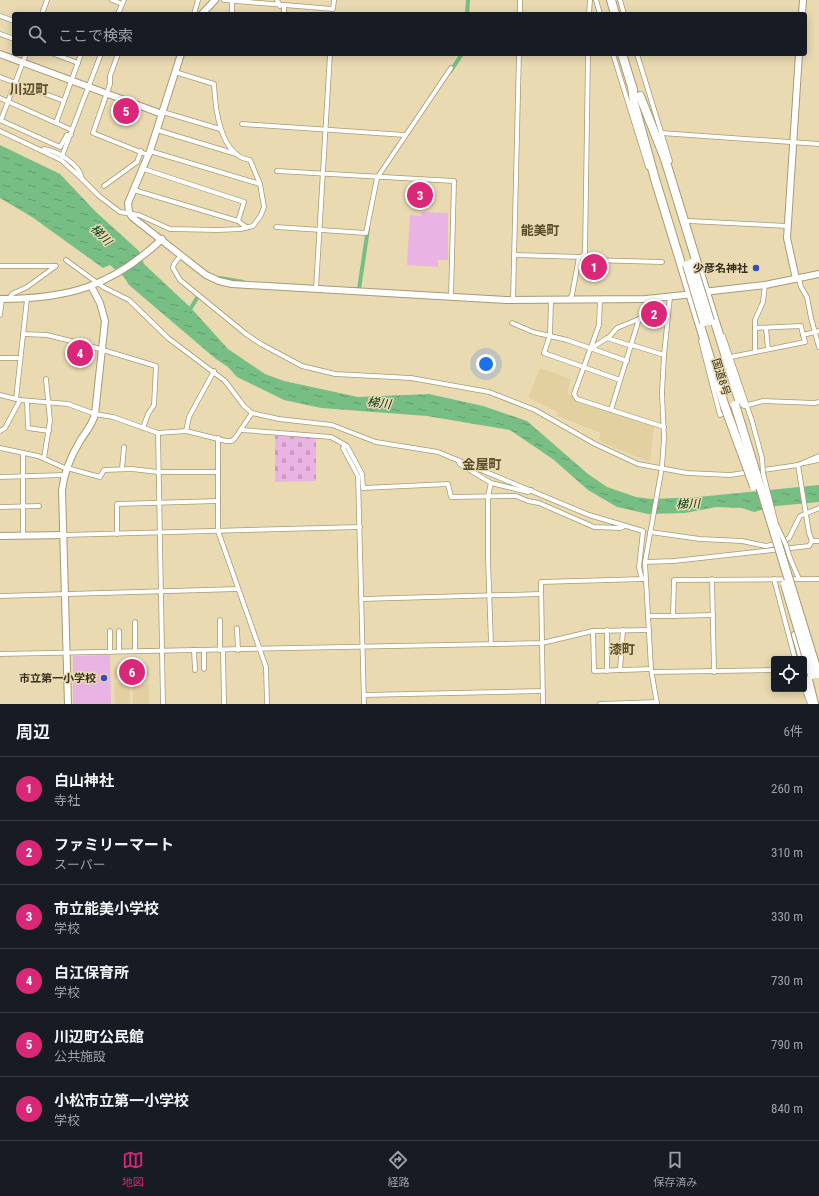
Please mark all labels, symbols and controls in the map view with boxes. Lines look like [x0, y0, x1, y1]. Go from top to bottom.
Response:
search box [12, 12, 807, 56]
icon: search [26, 23, 48, 45]
text: ここで検索 [58, 27, 133, 45]
district label: 川辺町 [9, 82, 49, 97]
pin: 5 [113, 96, 139, 126]
pin: 3 [407, 180, 433, 210]
water label: 梯川 [88, 222, 116, 250]
district label: 能美町 [520, 223, 560, 238]
pin: 1 [581, 252, 607, 282]
place label: 少彦名神社 [693, 262, 748, 275]
marker: 少彦名神社 [751, 263, 761, 273]
pin: 2 [641, 299, 667, 329]
pin: 4 [67, 338, 93, 368]
your location [476, 354, 496, 374]
street label: 国道8号 [709, 357, 733, 397]
water label: 梯川 [366, 395, 394, 412]
district label: 金屋町 [462, 457, 502, 472]
water label: 梯川 [676, 497, 702, 511]
district label: 漆町 [609, 642, 635, 657]
map controls [771, 656, 807, 692]
button: locate [771, 656, 807, 692]
pin: 6 [119, 657, 145, 687]
place label: 市立第一小学校 [19, 672, 96, 685]
marker: 市立第一小学校 [99, 673, 109, 683]
text: 周辺 [16, 722, 50, 742]
text: 6件 [784, 724, 803, 739]
text: 白山神社 [54, 772, 114, 790]
text: 1 [26, 781, 32, 796]
text: 260 m [771, 781, 803, 796]
text: 寺社 [54, 793, 80, 808]
text: ファミリーマート [54, 836, 174, 854]
text: 2 [26, 845, 32, 860]
text: 310 m [771, 845, 803, 860]
text: スーパー [54, 857, 106, 872]
text: 市立能美小学校 [54, 900, 159, 918]
text: 3 [26, 909, 32, 924]
text: 330 m [771, 909, 803, 924]
text: 学校 [54, 921, 80, 936]
text: 白江保育所 [54, 964, 129, 982]
text: 4 [26, 973, 32, 988]
text: 730 m [771, 973, 803, 988]
text: 学校 [54, 985, 80, 1000]
text: 川辺町公民館 [54, 1028, 144, 1046]
text: 5 [26, 1037, 32, 1052]
text: 790 m [771, 1037, 803, 1052]
text: 公共施設 [54, 1049, 106, 1064]
text: 小松市立第一小学校 [54, 1092, 189, 1110]
text: 6 [26, 1101, 32, 1116]
text: 840 m [771, 1101, 803, 1116]
text: 学校 [54, 1113, 80, 1128]
tab: 地図 [122, 1149, 144, 1189]
tab: 経路 [387, 1149, 409, 1189]
tab: 保存済み [653, 1149, 697, 1189]

